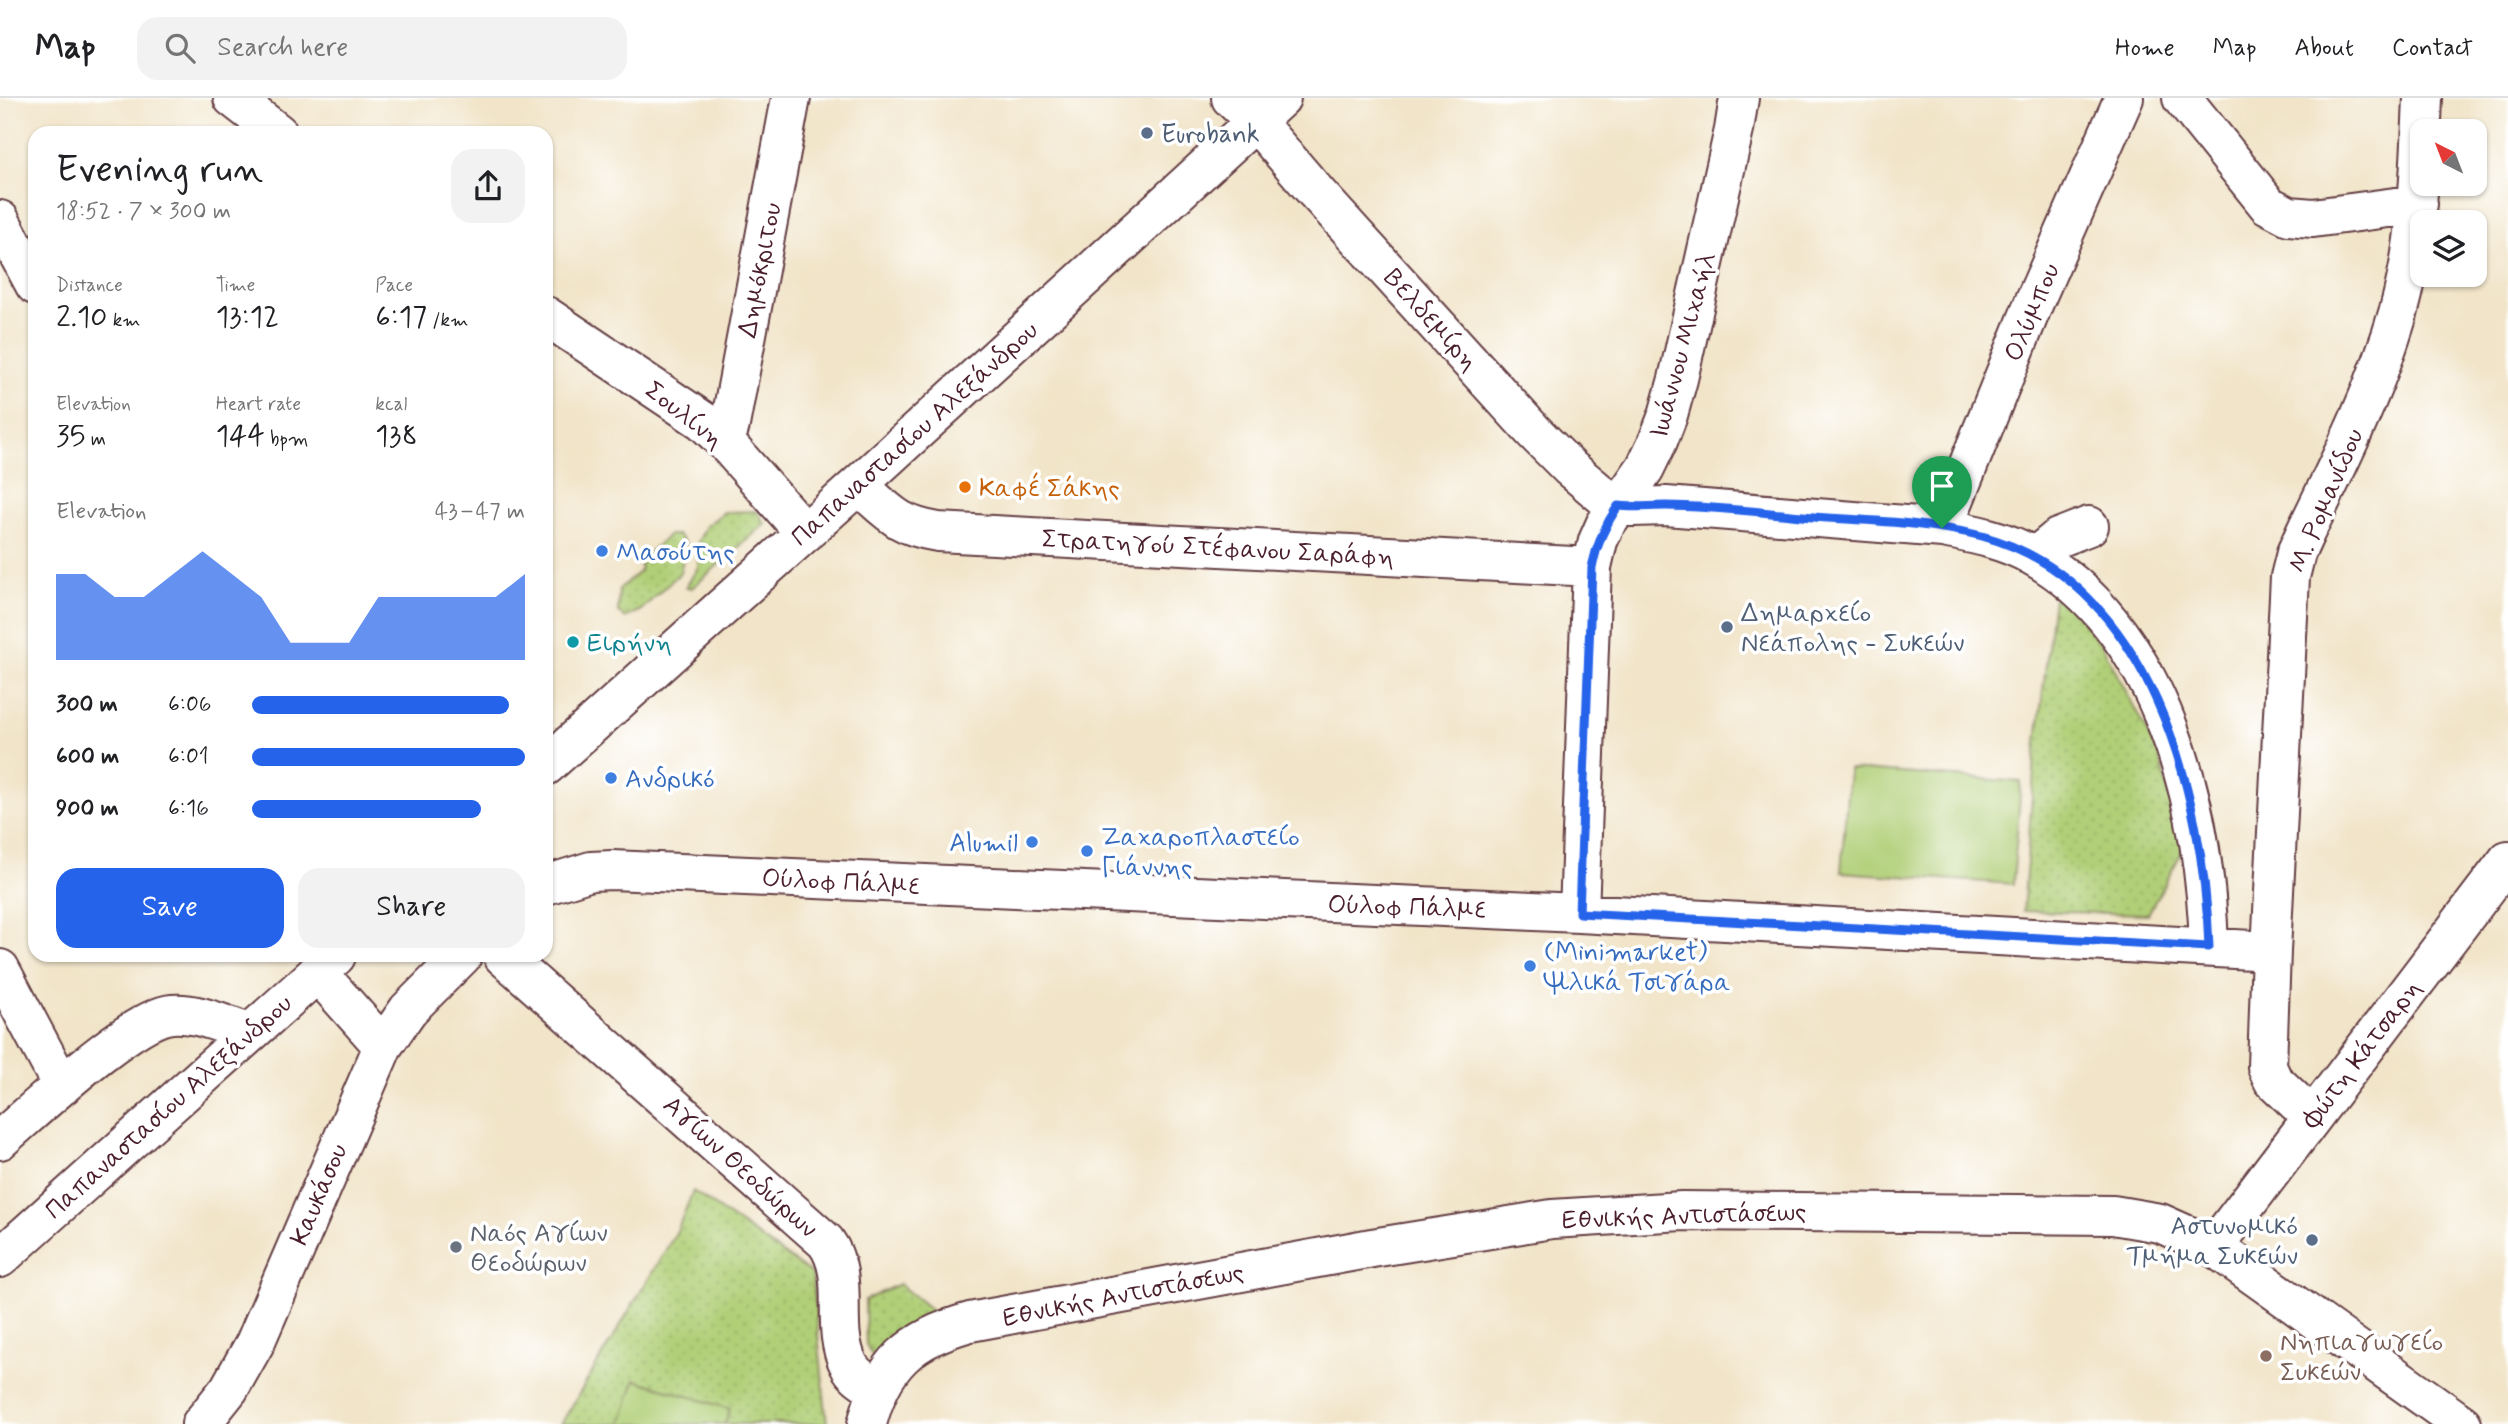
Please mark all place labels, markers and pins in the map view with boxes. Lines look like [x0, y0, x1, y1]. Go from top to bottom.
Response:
place label: Eurobank [1161, 118, 1260, 152]
marker: Eurobank [1139, 125, 1155, 141]
pin [1912, 456, 1972, 528]
place label: Καφέ Σάκης [979, 472, 1120, 506]
marker: Καφέ Σάκης [957, 479, 973, 495]
place label: Μασούτης [616, 536, 735, 570]
marker: Μασούτης [594, 543, 610, 559]
place label: Δημαρχείο Νεάπολης - Συκεών [1741, 597, 1964, 661]
marker: Δημαρχείο Νεάπολης - Συκεών [1719, 619, 1735, 635]
place label: Ειρήνη [587, 627, 672, 661]
marker: Ειρήνη [565, 634, 581, 650]
place label: Ανδρικό [625, 763, 715, 797]
marker: Ανδρικό [603, 770, 619, 786]
place label: Ζαχαροπλαστείο Γιάννης [1101, 821, 1300, 885]
place label: Alumil [949, 827, 1018, 861]
marker: Alumil [1024, 834, 1040, 850]
marker: Ζαχαροπλαστείο Γιάννης [1079, 843, 1095, 859]
place label: (Minimarket) Ψιλικά Τσιγάρα [1543, 936, 1731, 1000]
marker: (Minimarket) Ψιλικά Τσιγάρα [1522, 958, 1538, 974]
place label: Αστυνομικό Τμήμα Συκεών [2127, 1210, 2298, 1274]
place label: Ναός Αγίων Θεοδώρων [470, 1217, 608, 1281]
marker: Αστυνομικό Τμήμα Συκεών [2304, 1232, 2320, 1248]
marker: Ναός Αγίων Θεοδώρων [448, 1239, 464, 1255]
place label: Νηπιαγωγείο Συκεών [2280, 1326, 2443, 1390]
marker: Νηπιαγωγείο Συκεών [2258, 1348, 2274, 1364]

